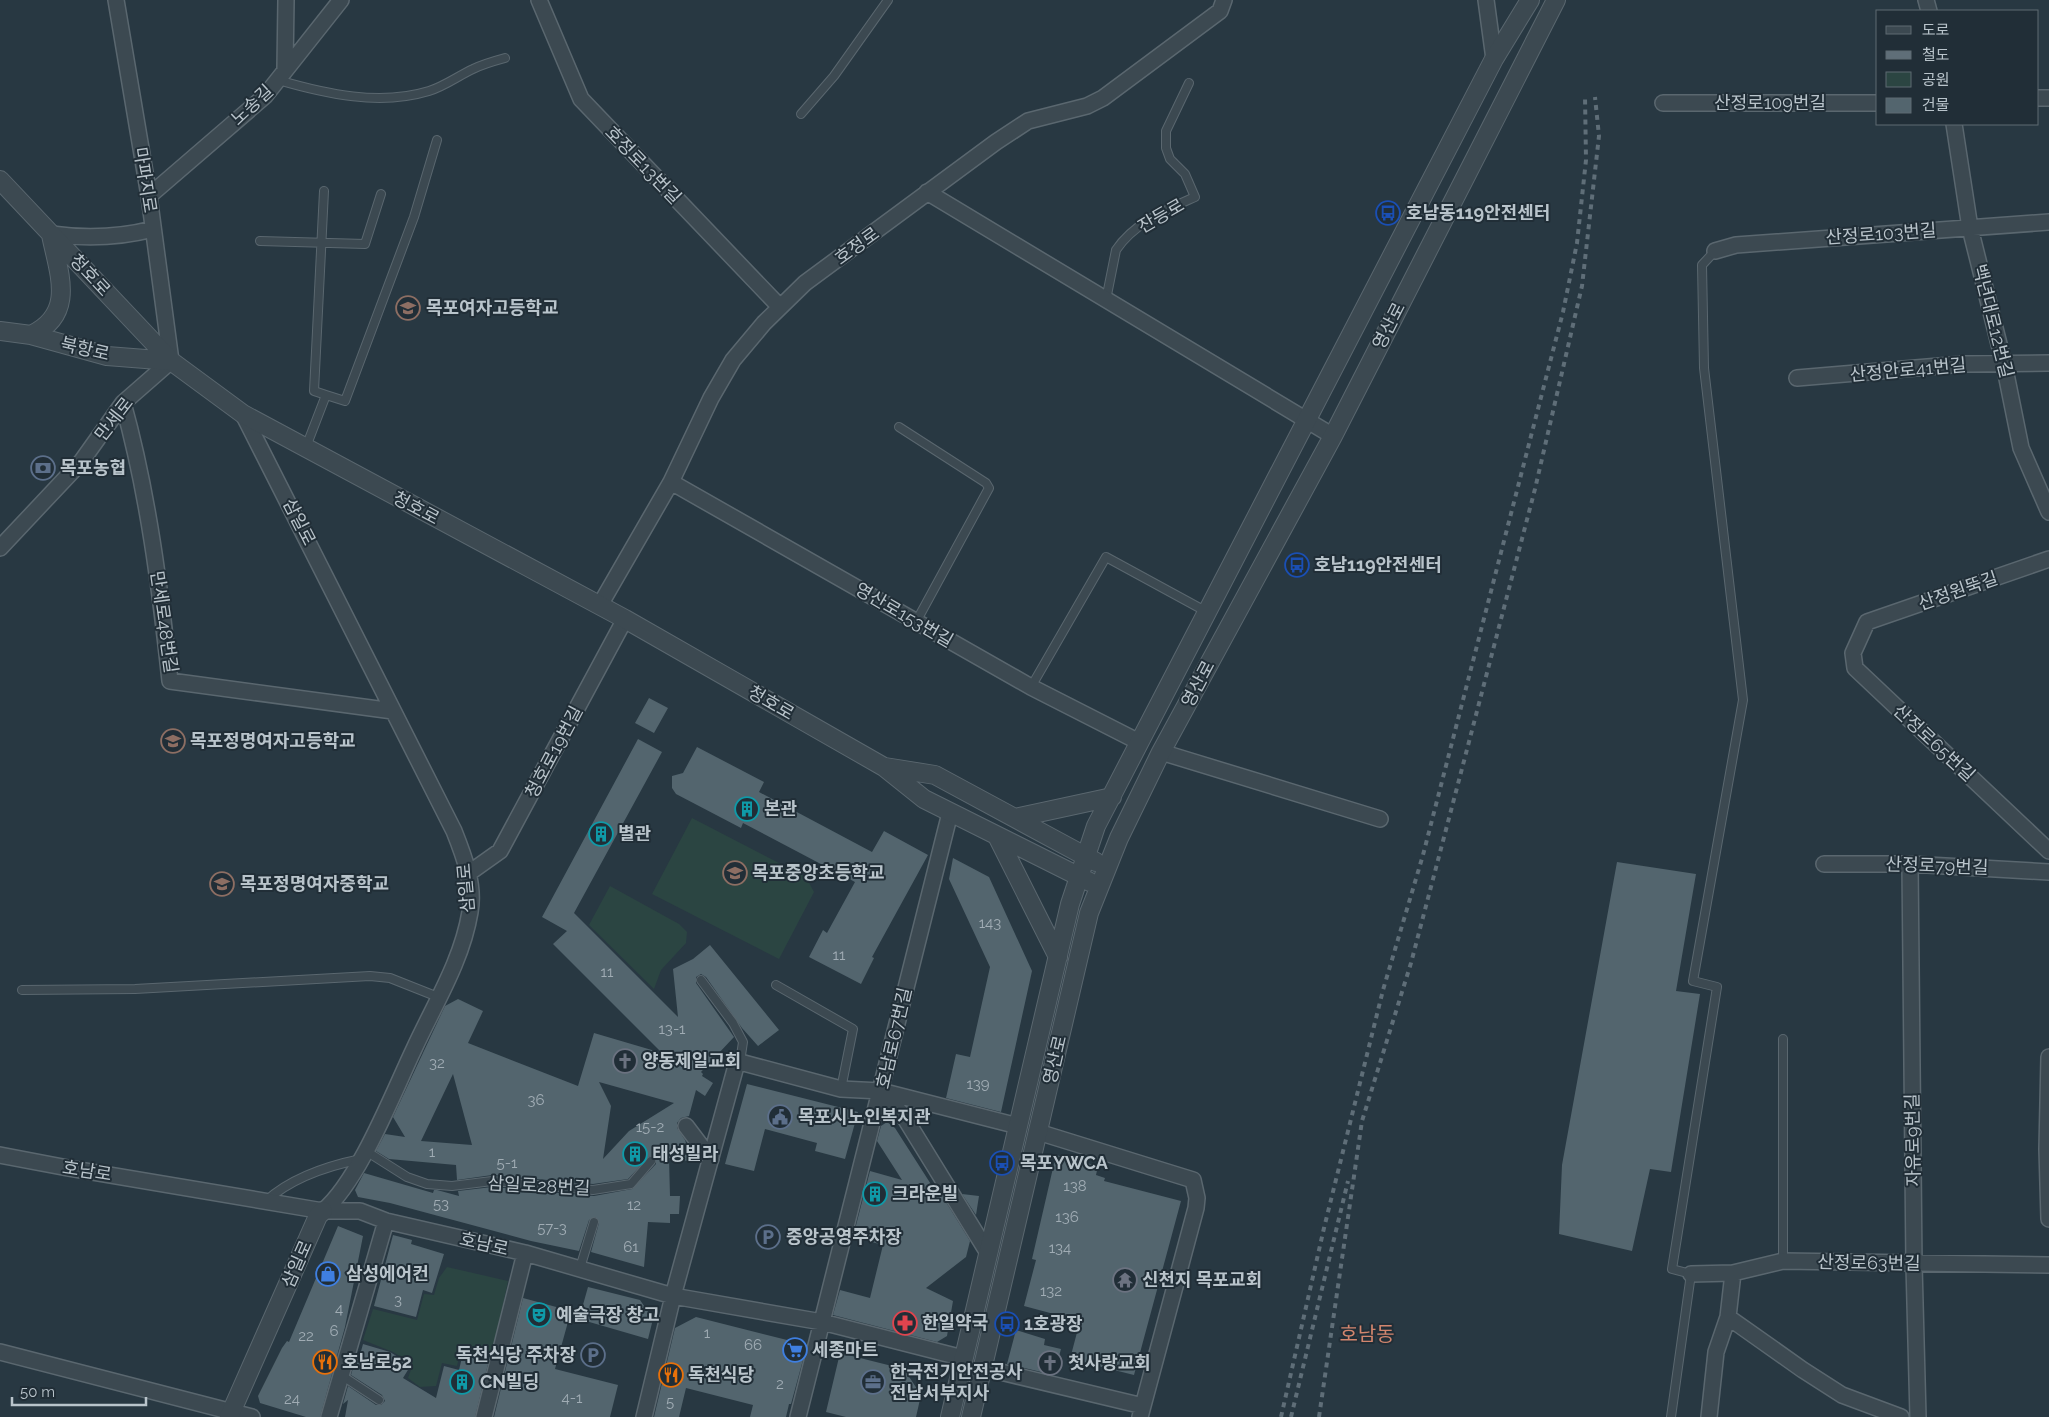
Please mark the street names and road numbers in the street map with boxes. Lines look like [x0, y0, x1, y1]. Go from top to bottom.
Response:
street label: 노송길 [226, 80, 277, 129]
street label: 산정로109번길 [1714, 92, 1826, 113]
street label: 호정로13번길 [601, 121, 686, 208]
street label: 마파지로 [130, 146, 161, 214]
street label: 잔등로 [1134, 194, 1188, 237]
street label: 산정로103번길 [1825, 219, 1937, 248]
street label: 호정로 [830, 222, 883, 269]
street label: 청호로 [66, 249, 115, 300]
street label: 백년대로12번길 [1969, 262, 2018, 380]
street label: 영산로 [1368, 299, 1409, 353]
street label: 북항로 [59, 333, 112, 364]
street label: 산정안로41번길 [1849, 354, 1967, 385]
street label: 만세로 [90, 393, 137, 445]
street label: 청호로 [389, 487, 443, 528]
street label: 삼일로 [279, 495, 320, 549]
street label: 산정원뚝길 [1915, 567, 2000, 614]
street label: 만세로48번길 [147, 569, 182, 675]
street label: 영산로153번길 [851, 578, 957, 651]
street label: 영산로 [1177, 657, 1218, 711]
street label: 청호로 [744, 681, 798, 724]
street label: 산정로65번길 [1889, 700, 1979, 786]
street label: 청호로19번길 [521, 702, 587, 801]
street label: 산정로79번길 [1885, 853, 1989, 878]
street label: 삼일로 [453, 862, 478, 914]
street label: 호남로67번길 [872, 985, 915, 1091]
street label: 영산로 [1039, 1033, 1070, 1086]
street label: 자유로9번길 [1901, 1093, 1924, 1187]
street label: 호남로 [61, 1156, 113, 1185]
street label: 삼일로28번길 [487, 1172, 591, 1199]
street label: 호남로 [458, 1228, 511, 1259]
street label: 삼일로 [277, 1237, 316, 1291]
street label: 산정로63번길 [1817, 1251, 1921, 1274]

